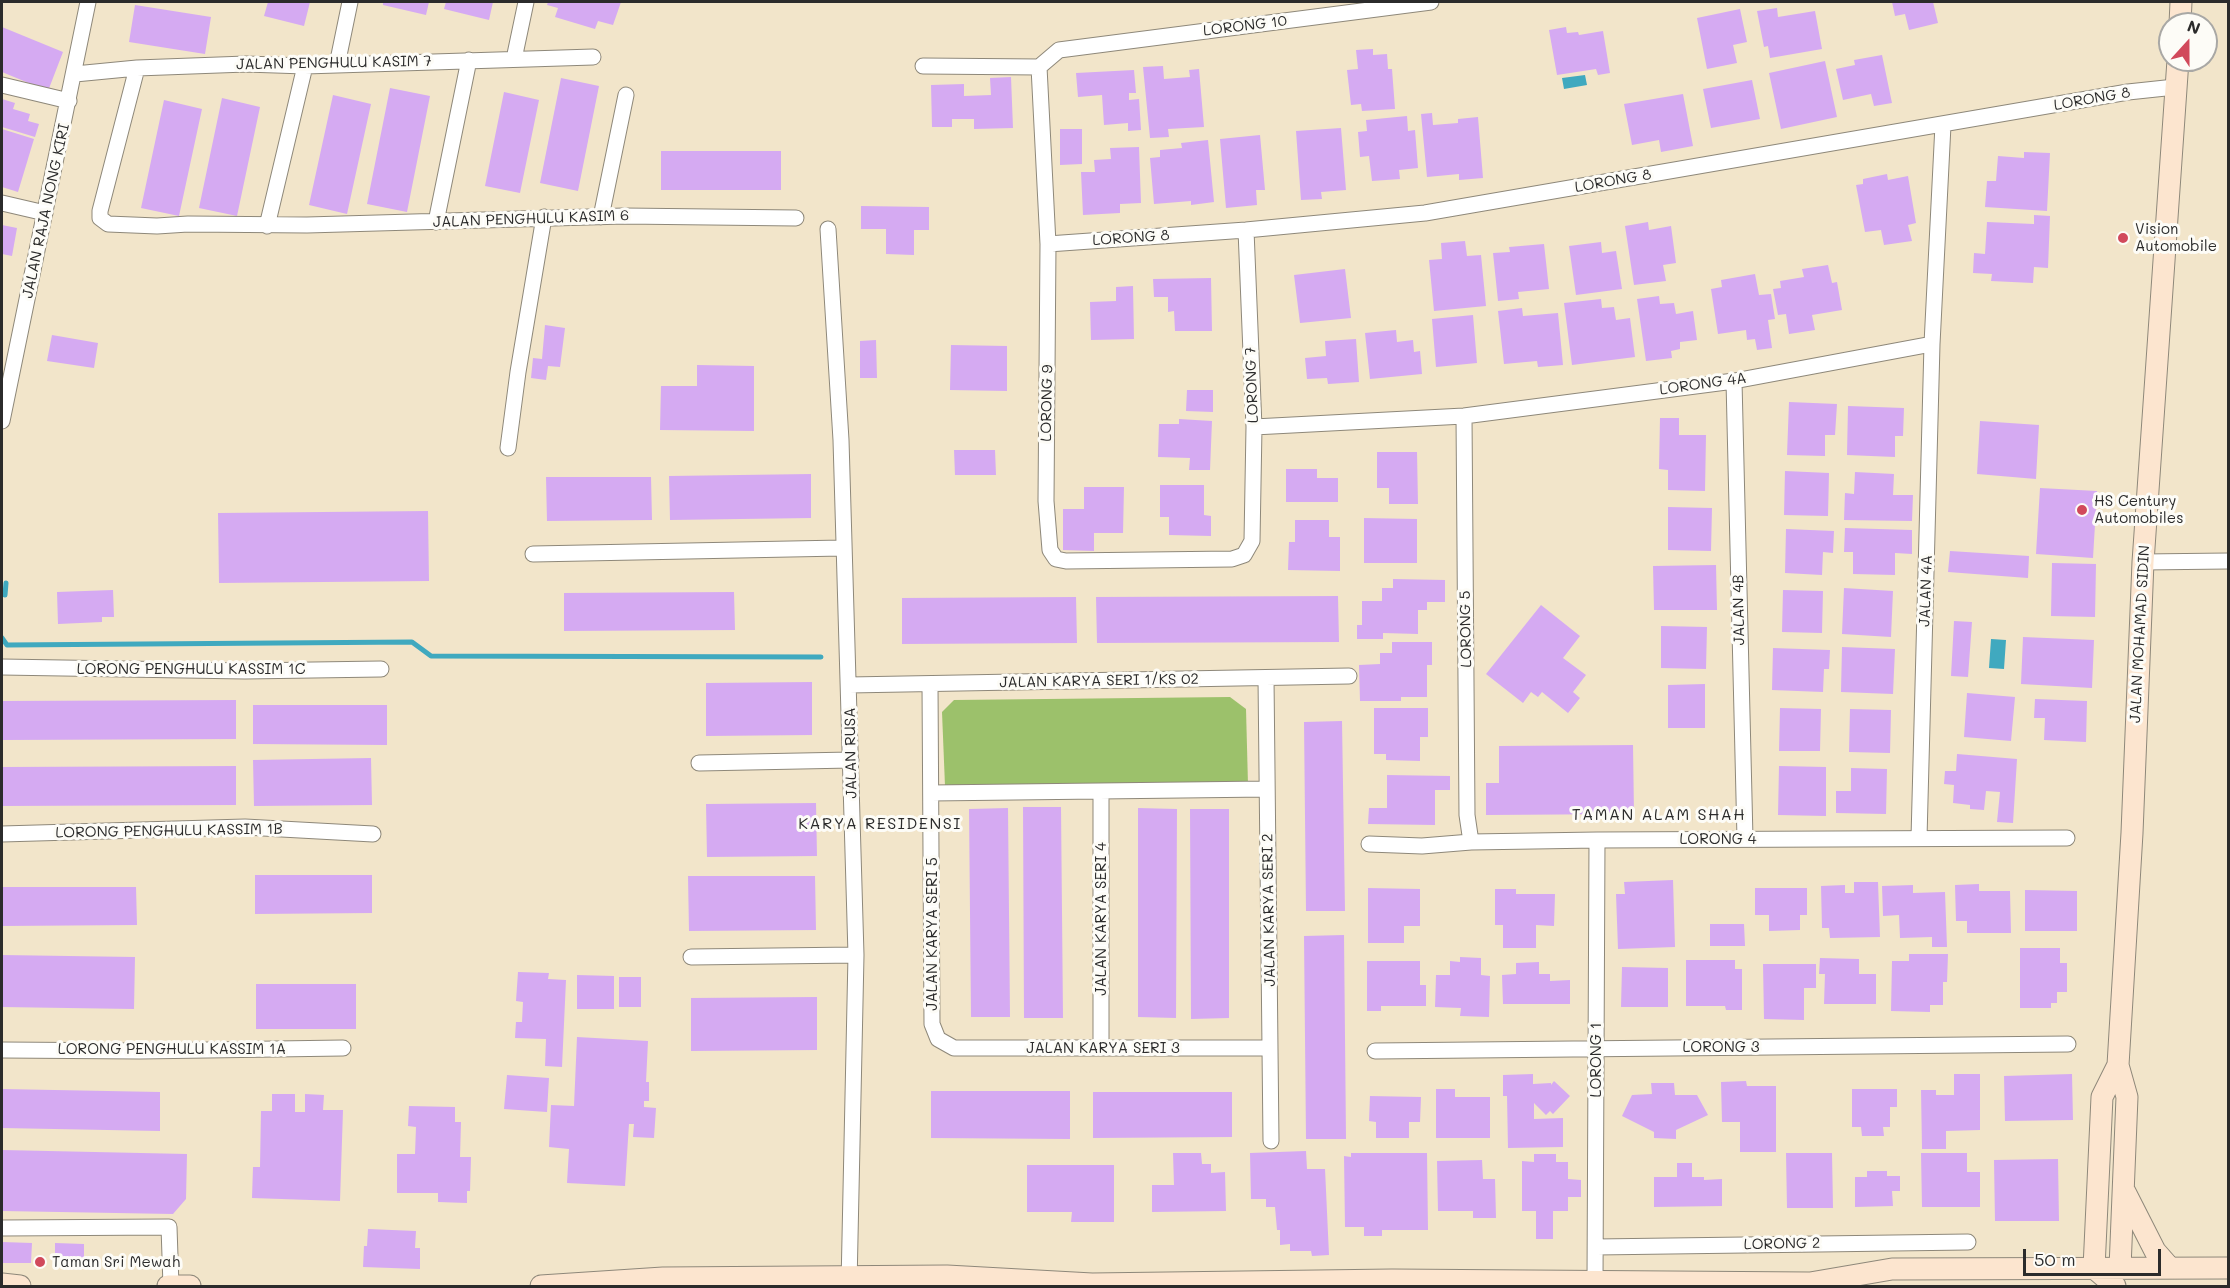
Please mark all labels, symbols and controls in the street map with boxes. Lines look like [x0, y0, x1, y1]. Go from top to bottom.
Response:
street label: LORONG 10 [1202, 12, 1288, 40]
north arrow [2158, 12, 2218, 72]
text: N [2184, 15, 2203, 39]
street label: JALAN PENGHULU KASIM 7 [236, 52, 432, 74]
street label: LORONG 8 [2052, 83, 2132, 115]
street label: JALAN RAJA NONG KIRI [19, 122, 73, 300]
street label: LORONG 8 [1573, 165, 1653, 197]
street label: JALAN PENGHULU KASIM 6 [433, 207, 629, 231]
place label: Vision Automobile [2135, 220, 2217, 255]
street label: LORONG 8 [1092, 226, 1170, 250]
marker: Vision Automobile [2116, 231, 2130, 245]
street label: LORONG 7 [1242, 346, 1262, 424]
street label: LORONG 9 [1037, 364, 1057, 442]
street label: LORONG 4A [1658, 369, 1748, 399]
place label: HS Century Automobiles [2094, 492, 2183, 527]
marker: HS Century Automobiles [2075, 503, 2089, 517]
street label: JALAN MOHAMAD SIDIN [2126, 545, 2154, 723]
street label: JALAN 4A [1916, 555, 1936, 627]
street label: JALAN 4B [1729, 574, 1749, 646]
street label: LORONG 5 [1456, 590, 1476, 668]
street label: LORONG PENGHULU KASSIM 1C [77, 660, 305, 678]
street label: JALAN KARYA SERI 1/KS 02 [999, 670, 1199, 692]
street label: JALAN RUSA [841, 707, 861, 799]
district label: TAMAN ALAM SHAH [1572, 805, 1746, 825]
district label: KARYA RESIDENSI [798, 814, 962, 834]
street label: LORONG PENGHULU KASSIM 1B [55, 820, 283, 842]
street label: LORONG 4 [1679, 830, 1757, 848]
street label: JALAN KARYA SERI 2 [1259, 833, 1279, 987]
street label: JALAN KARYA SERI 4 [1092, 842, 1110, 996]
street label: JALAN KARYA SERI 5 [923, 857, 941, 1011]
street label: LORONG 1 [1587, 1023, 1605, 1097]
street label: LORONG 3 [1682, 1038, 1760, 1056]
street label: JALAN KARYA SERI 3 [1026, 1039, 1180, 1057]
street label: LORONG PENGHULU KASSIM 1A [58, 1040, 286, 1058]
street label: LORONG 2 [1744, 1234, 1820, 1254]
scale bar [2026, 1237, 2164, 1275]
text: 50 m [2034, 1247, 2076, 1271]
place label: Taman Sri Mewah [52, 1253, 180, 1271]
marker: Taman Sri Mewah [33, 1255, 47, 1269]

